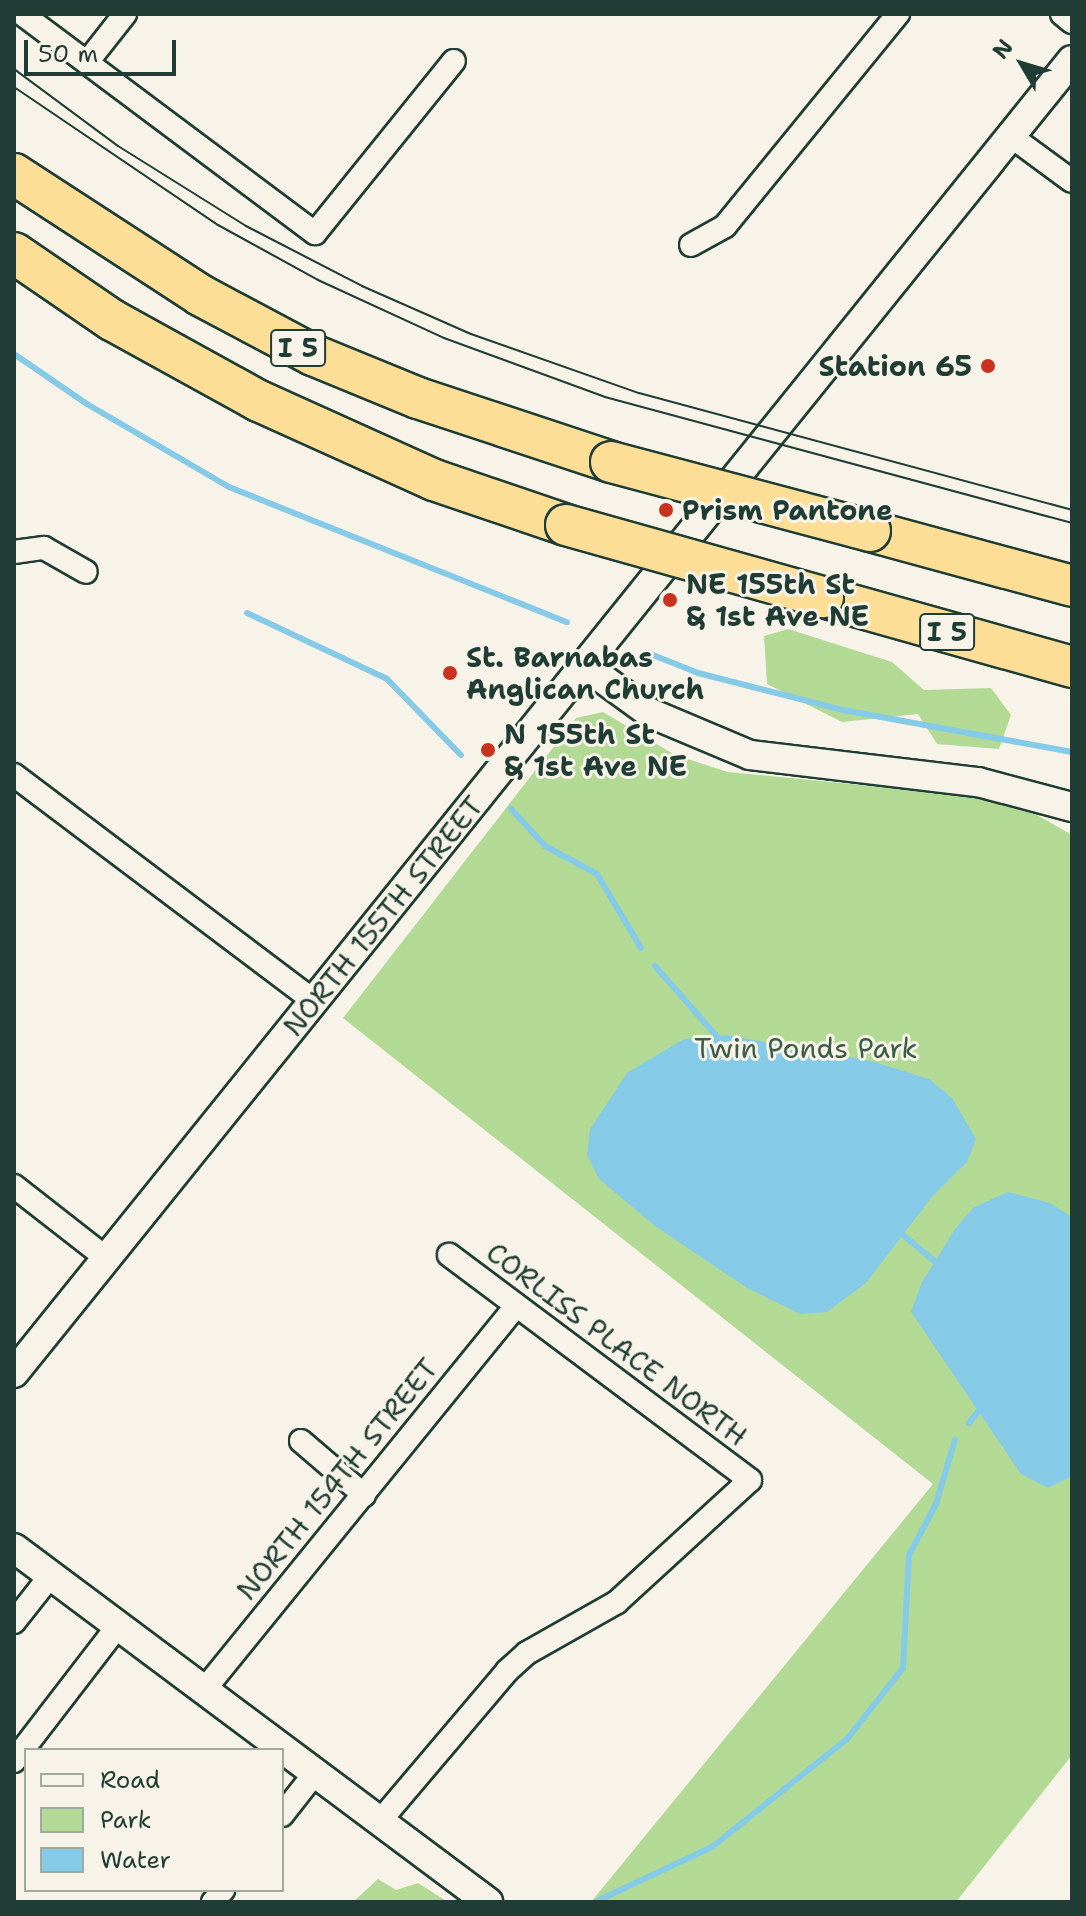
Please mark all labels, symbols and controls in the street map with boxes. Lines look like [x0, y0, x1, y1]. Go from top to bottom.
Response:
scale bar [28, 24, 180, 74]
north arrow [982, 24, 1062, 104]
text: N [986, 33, 1019, 65]
text: 50 m [38, 38, 98, 70]
road number: I 5 [270, 326, 326, 370]
place label: Station 65 [818, 349, 972, 383]
marker: Station 65 [979, 357, 997, 375]
place label: Prism Pantone [682, 493, 893, 527]
marker: Prism Pantone [657, 501, 675, 519]
place label: NE 155th St & 1st Ave NE [686, 567, 869, 633]
marker: NE 155th St & 1st Ave NE [661, 591, 679, 609]
road number: I 5 [919, 610, 975, 654]
place label: St. Barnabas Anglican Church [466, 640, 704, 706]
marker: St. Barnabas Anglican Church [441, 664, 459, 682]
place label: N 155th St & 1st Ave NE [504, 717, 687, 783]
marker: N 155th St & 1st Ave NE [479, 741, 497, 759]
street label: NORTH 155TH STREET [276, 789, 490, 1043]
park label: Twin Ponds Park [694, 1031, 918, 1065]
street label: CORLISS PLACE NORTH [480, 1235, 754, 1453]
street label: NORTH 154TH STREET [229, 1351, 445, 1607]
legend [24, 1748, 284, 1892]
text: Road [100, 1764, 160, 1796]
text: Park [100, 1804, 152, 1836]
text: Water [100, 1844, 171, 1876]

